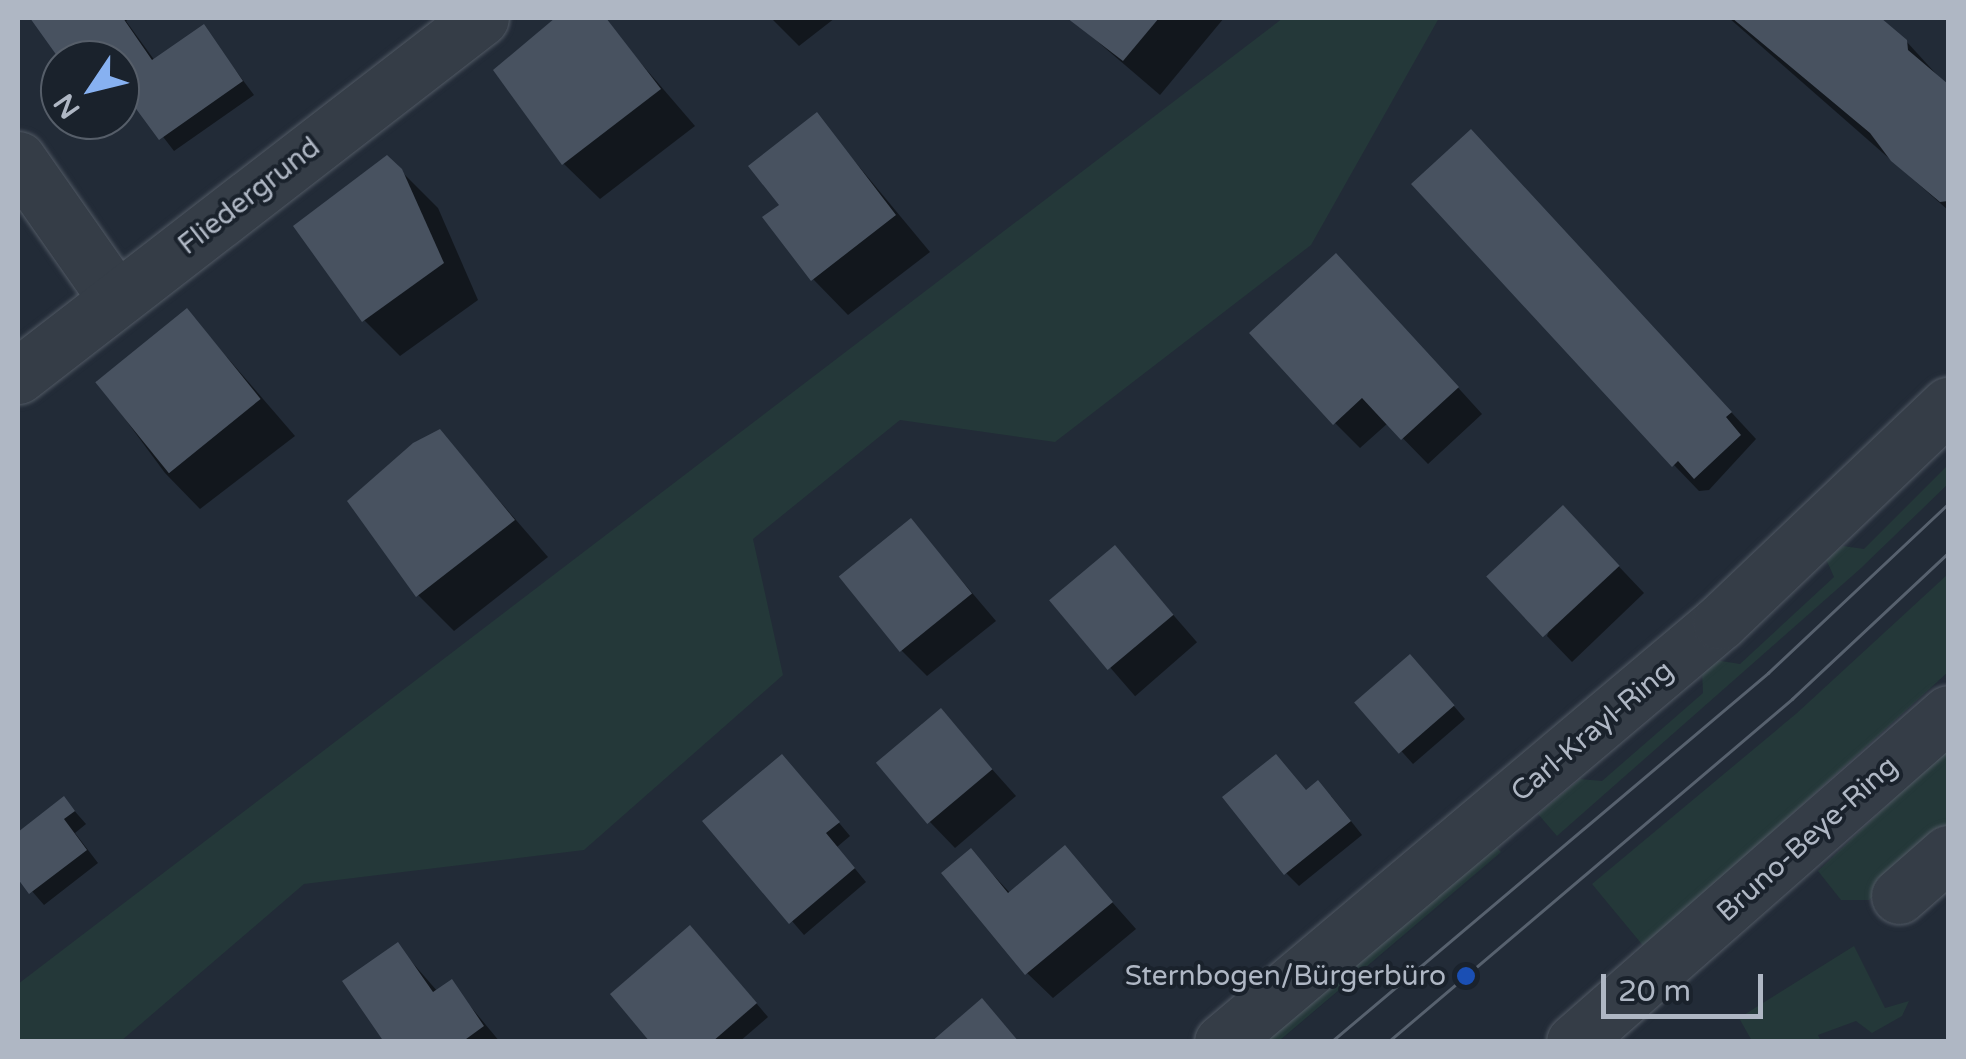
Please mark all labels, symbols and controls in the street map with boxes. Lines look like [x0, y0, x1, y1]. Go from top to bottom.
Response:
north arrow [40, 40, 140, 140]
text: N [47, 87, 87, 125]
street label: Fliedergrund [171, 130, 327, 262]
street label: Carl-Krayl-Ring [1504, 654, 1680, 808]
street label: Bruno-Beye-Ring [1710, 749, 1904, 929]
scale bar [1606, 954, 1768, 1016]
place label: Sternbogen/Bürgerbüro [1125, 959, 1446, 993]
marker: Sternbogen/Bürgerbüro [1455, 965, 1477, 987]
text: 20 m [1618, 973, 1691, 1010]

